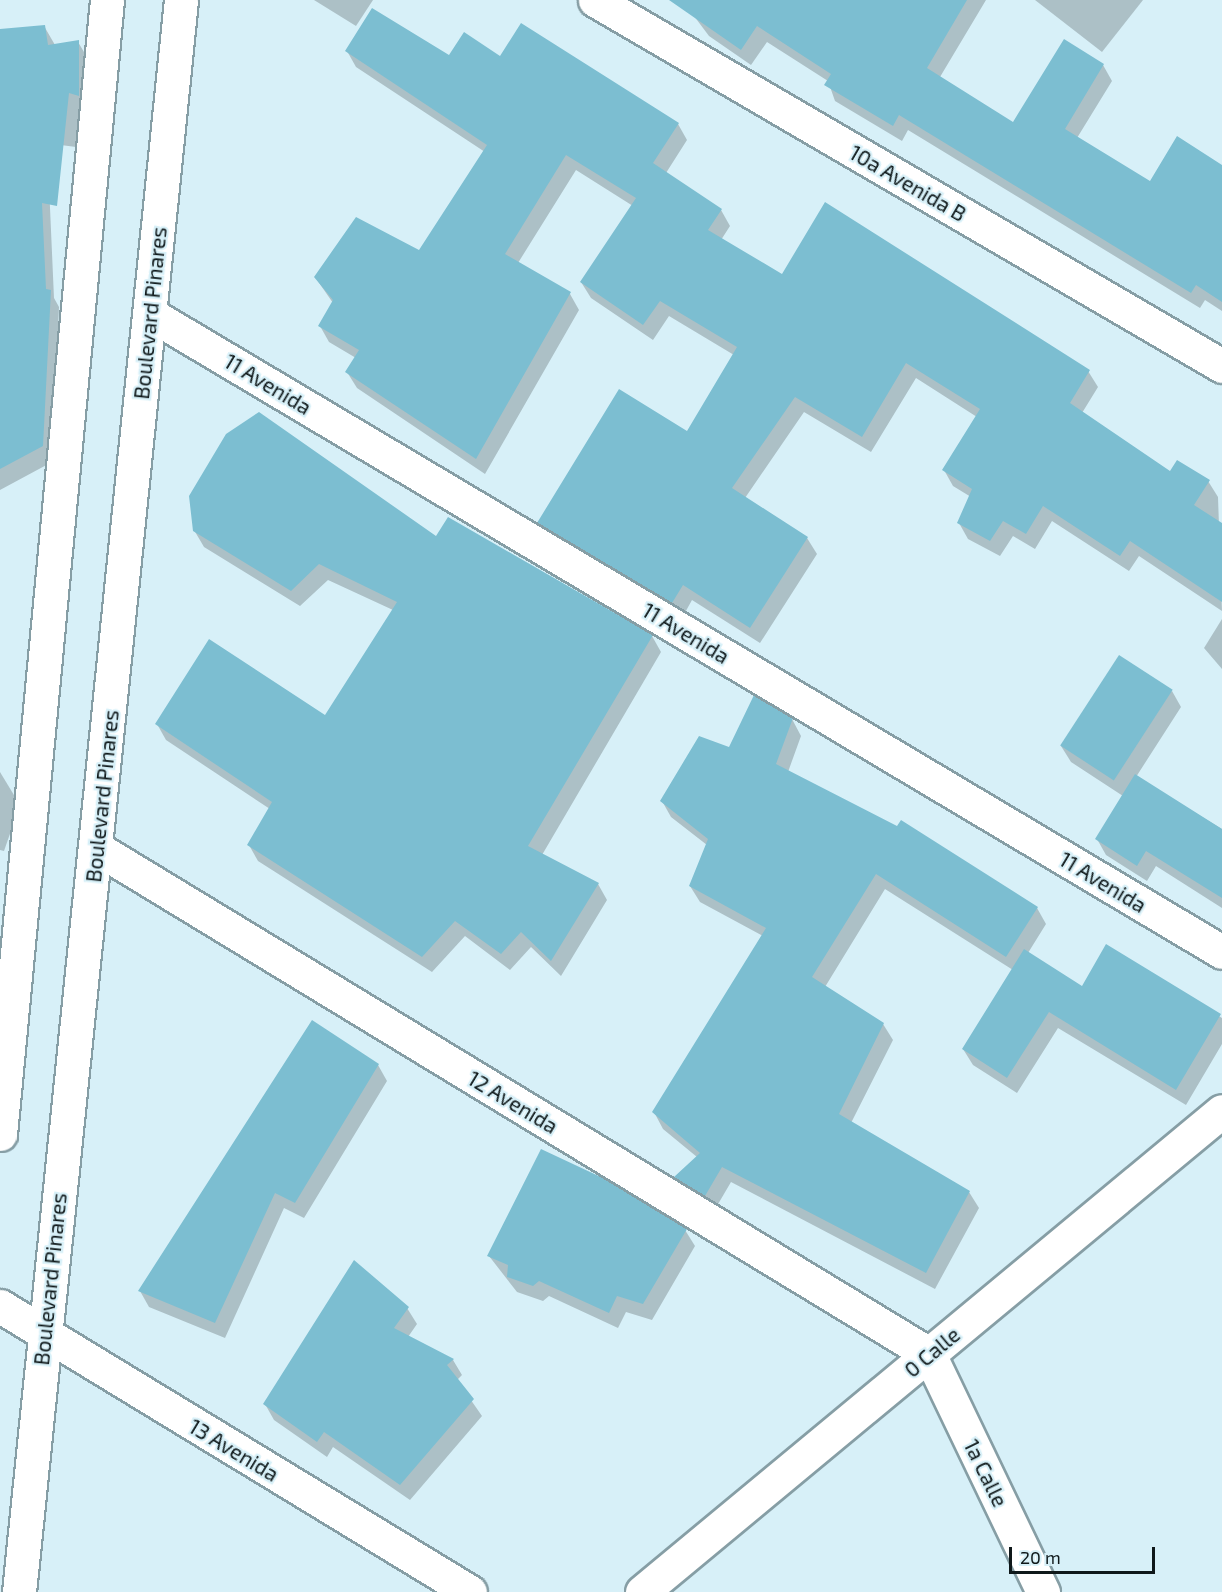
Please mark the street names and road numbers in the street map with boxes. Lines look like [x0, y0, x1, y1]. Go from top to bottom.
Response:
street label: 10a Avenida B [845, 139, 971, 227]
street label: Boulevard Pinares [128, 226, 172, 400]
street label: 11 Avenida [220, 348, 316, 420]
street label: 11 Avenida [638, 597, 734, 669]
street label: Boulevard Pinares [80, 709, 124, 883]
street label: 11 Avenida [1055, 846, 1151, 918]
street label: 12 Avenida [463, 1065, 563, 1139]
street label: Boulevard Pinares [28, 1192, 72, 1366]
street label: 0 Calle [899, 1322, 965, 1382]
street label: 13 Avenida [184, 1413, 284, 1487]
street label: 1a Calle [959, 1435, 1013, 1511]

